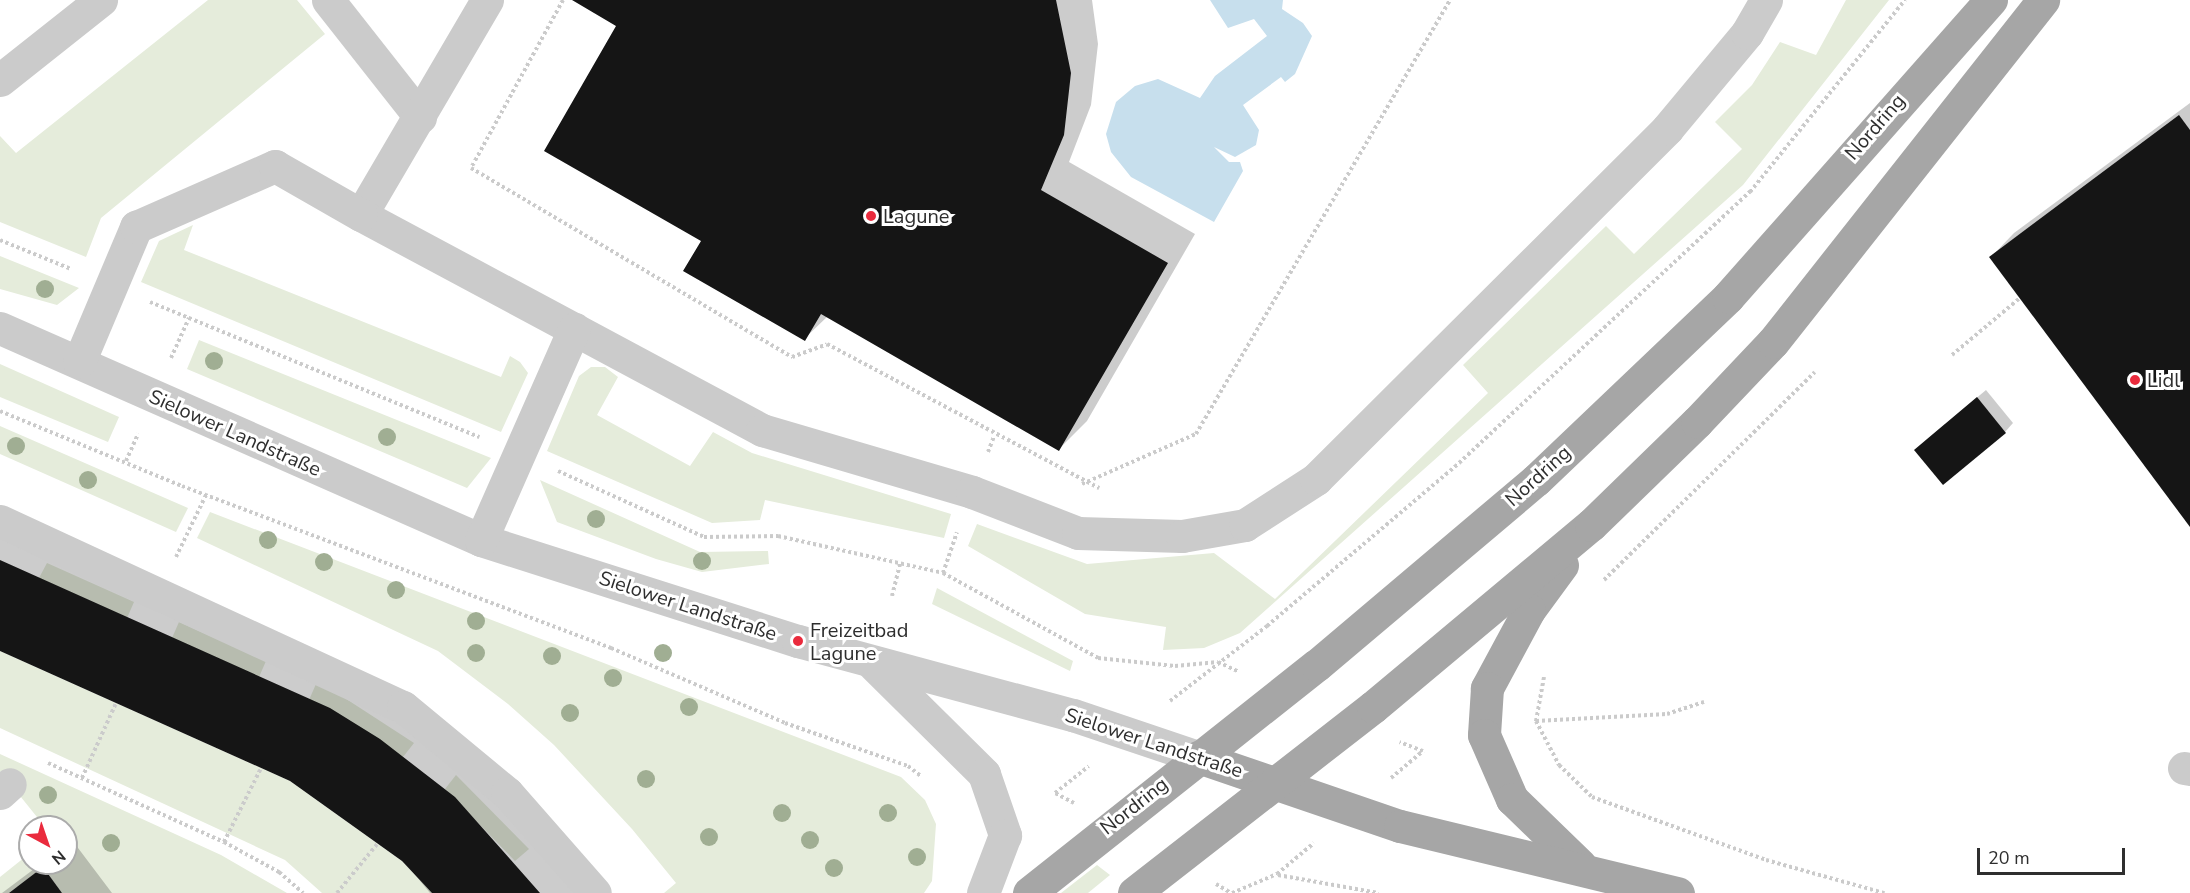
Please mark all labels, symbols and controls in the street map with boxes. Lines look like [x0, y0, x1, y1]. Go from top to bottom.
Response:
street label: Nordring [1840, 89, 1910, 165]
place label: Lagune [883, 204, 949, 228]
marker: Lagune [864, 209, 878, 223]
place label: Lidl [2147, 368, 2180, 392]
marker: Lidl [2128, 373, 2142, 387]
street label: Sielower Landstraße [145, 384, 325, 482]
street label: Nordring [1500, 440, 1576, 512]
street label: Sielower Landstraße [596, 566, 780, 646]
place label: Freizeitbad Lagune [810, 618, 908, 665]
marker: Freizeitbad Lagune [791, 634, 805, 648]
street label: Sielower Landstraße [1062, 703, 1246, 783]
street label: Nordring [1095, 772, 1173, 840]
north arrow [18, 815, 78, 875]
scale bar [1980, 836, 2128, 874]
text: N [47, 845, 70, 870]
text: 20 m [1988, 846, 2030, 870]

